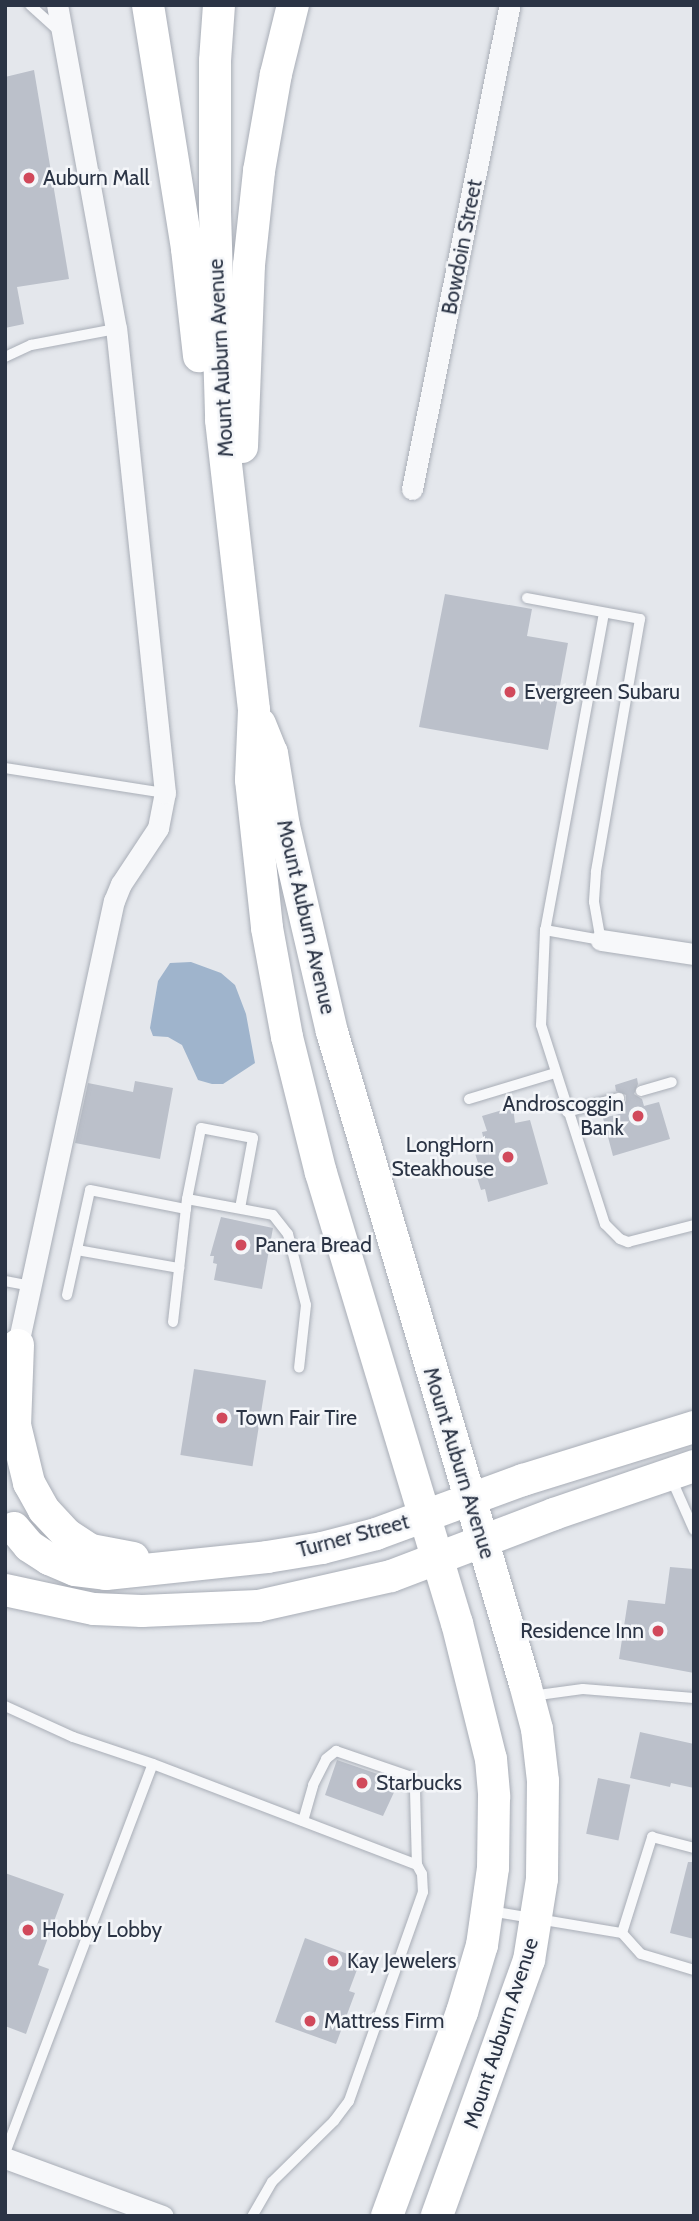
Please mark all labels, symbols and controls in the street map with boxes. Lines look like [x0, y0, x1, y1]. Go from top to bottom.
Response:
place label: Auburn Mall [43, 165, 149, 191]
marker: Auburn Mall [21, 170, 37, 186]
street label: Bowdoin Street [437, 177, 487, 317]
street label: Mount Auburn Avenue [203, 258, 239, 458]
place label: Evergreen Subaru [524, 679, 680, 705]
marker: Evergreen Subaru [502, 684, 518, 700]
street label: Mount Auburn Avenue [271, 817, 341, 1017]
place label: Androscoggin Bank [503, 1091, 624, 1141]
marker: Androscoggin Bank [630, 1108, 646, 1124]
place label: LongHorn Steakhouse [391, 1132, 494, 1182]
marker: LongHorn Steakhouse [500, 1149, 516, 1165]
place label: Panera Bread [255, 1232, 372, 1258]
marker: Panera Bread [233, 1237, 249, 1253]
street label: Mount Auburn Avenue [418, 1364, 500, 1562]
place label: Town Fair Tire [236, 1405, 357, 1431]
marker: Town Fair Tire [214, 1410, 230, 1426]
street label: Turner Street [294, 1509, 412, 1563]
place label: Residence Inn [520, 1618, 644, 1644]
marker: Residence Inn [650, 1623, 666, 1639]
place label: Starbucks [376, 1770, 462, 1796]
marker: Starbucks [354, 1775, 370, 1791]
place label: Hobby Lobby [42, 1917, 162, 1943]
marker: Hobby Lobby [20, 1922, 36, 1938]
street label: Mount Auburn Avenue [458, 1935, 544, 2131]
place label: Kay Jewelers [347, 1948, 456, 1974]
marker: Kay Jewelers [325, 1953, 341, 1969]
place label: Mattress Firm [324, 2008, 445, 2034]
marker: Mattress Firm [302, 2013, 318, 2029]

